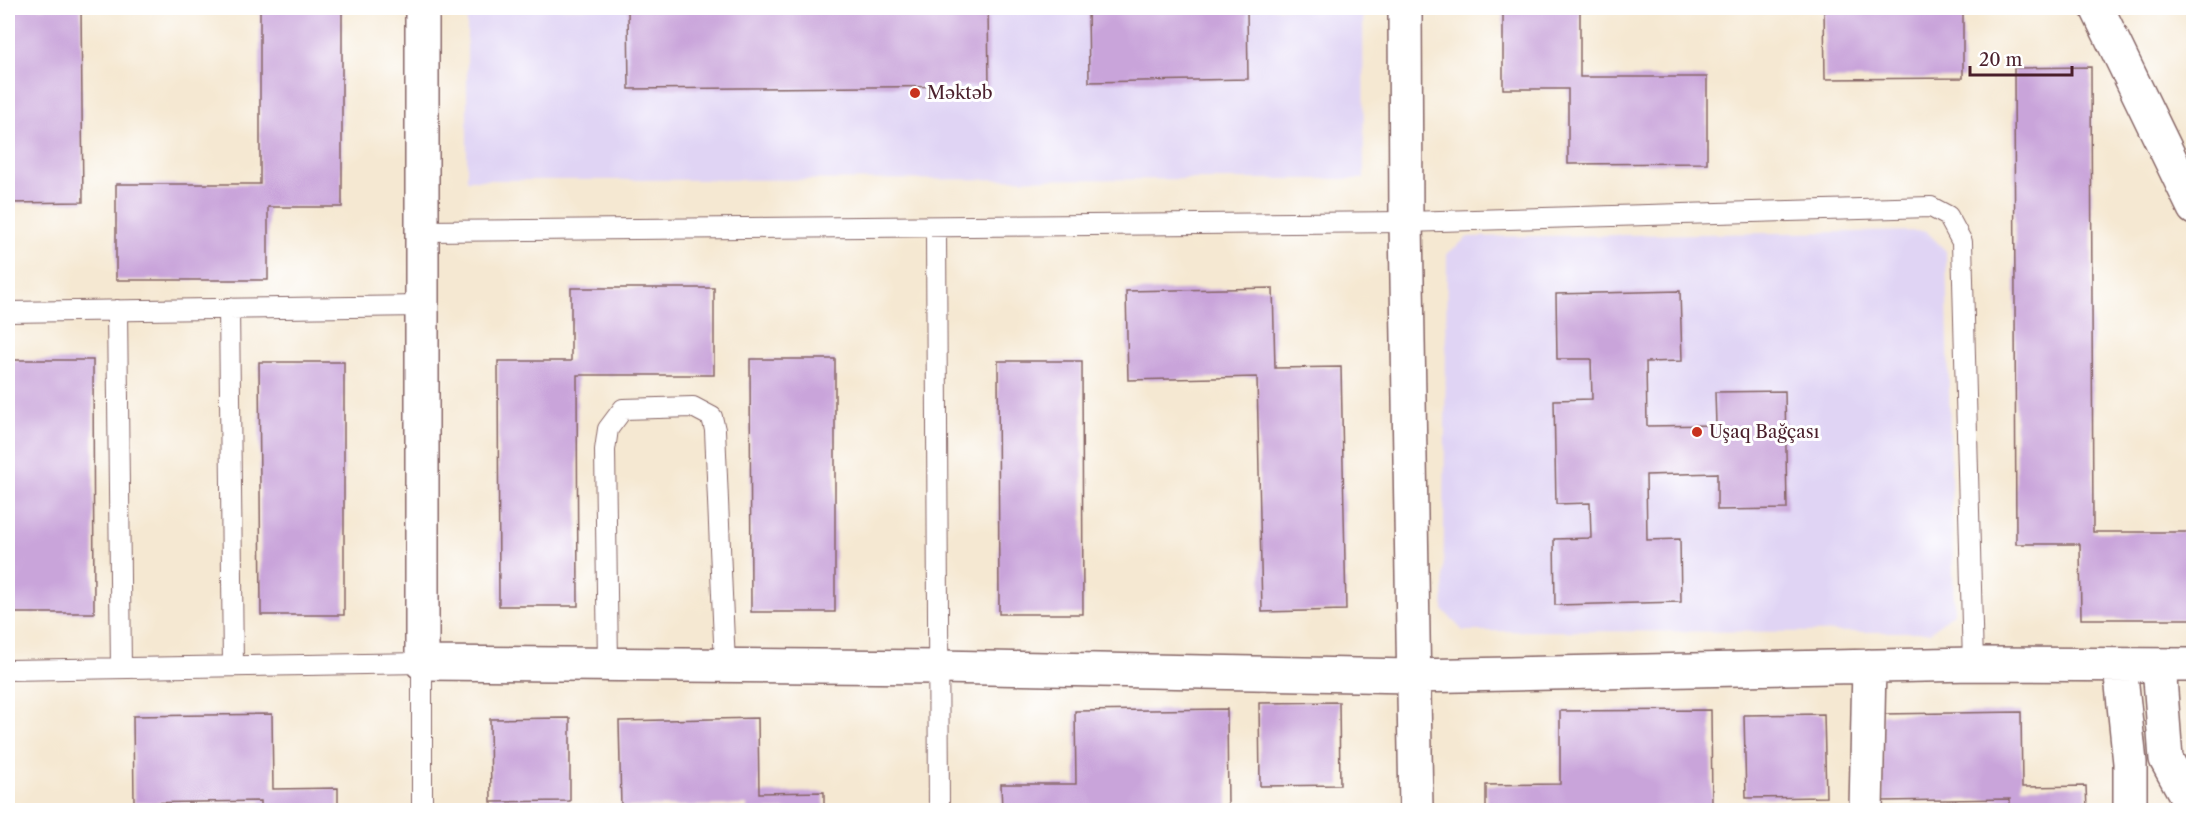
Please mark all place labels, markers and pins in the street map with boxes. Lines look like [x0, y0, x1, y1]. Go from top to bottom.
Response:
place label: Məktəb [927, 82, 993, 104]
marker: Məktəb [908, 86, 922, 100]
place label: Uşaq Bağçası [1709, 421, 1820, 443]
marker: Uşaq Bağçası [1690, 425, 1704, 439]

